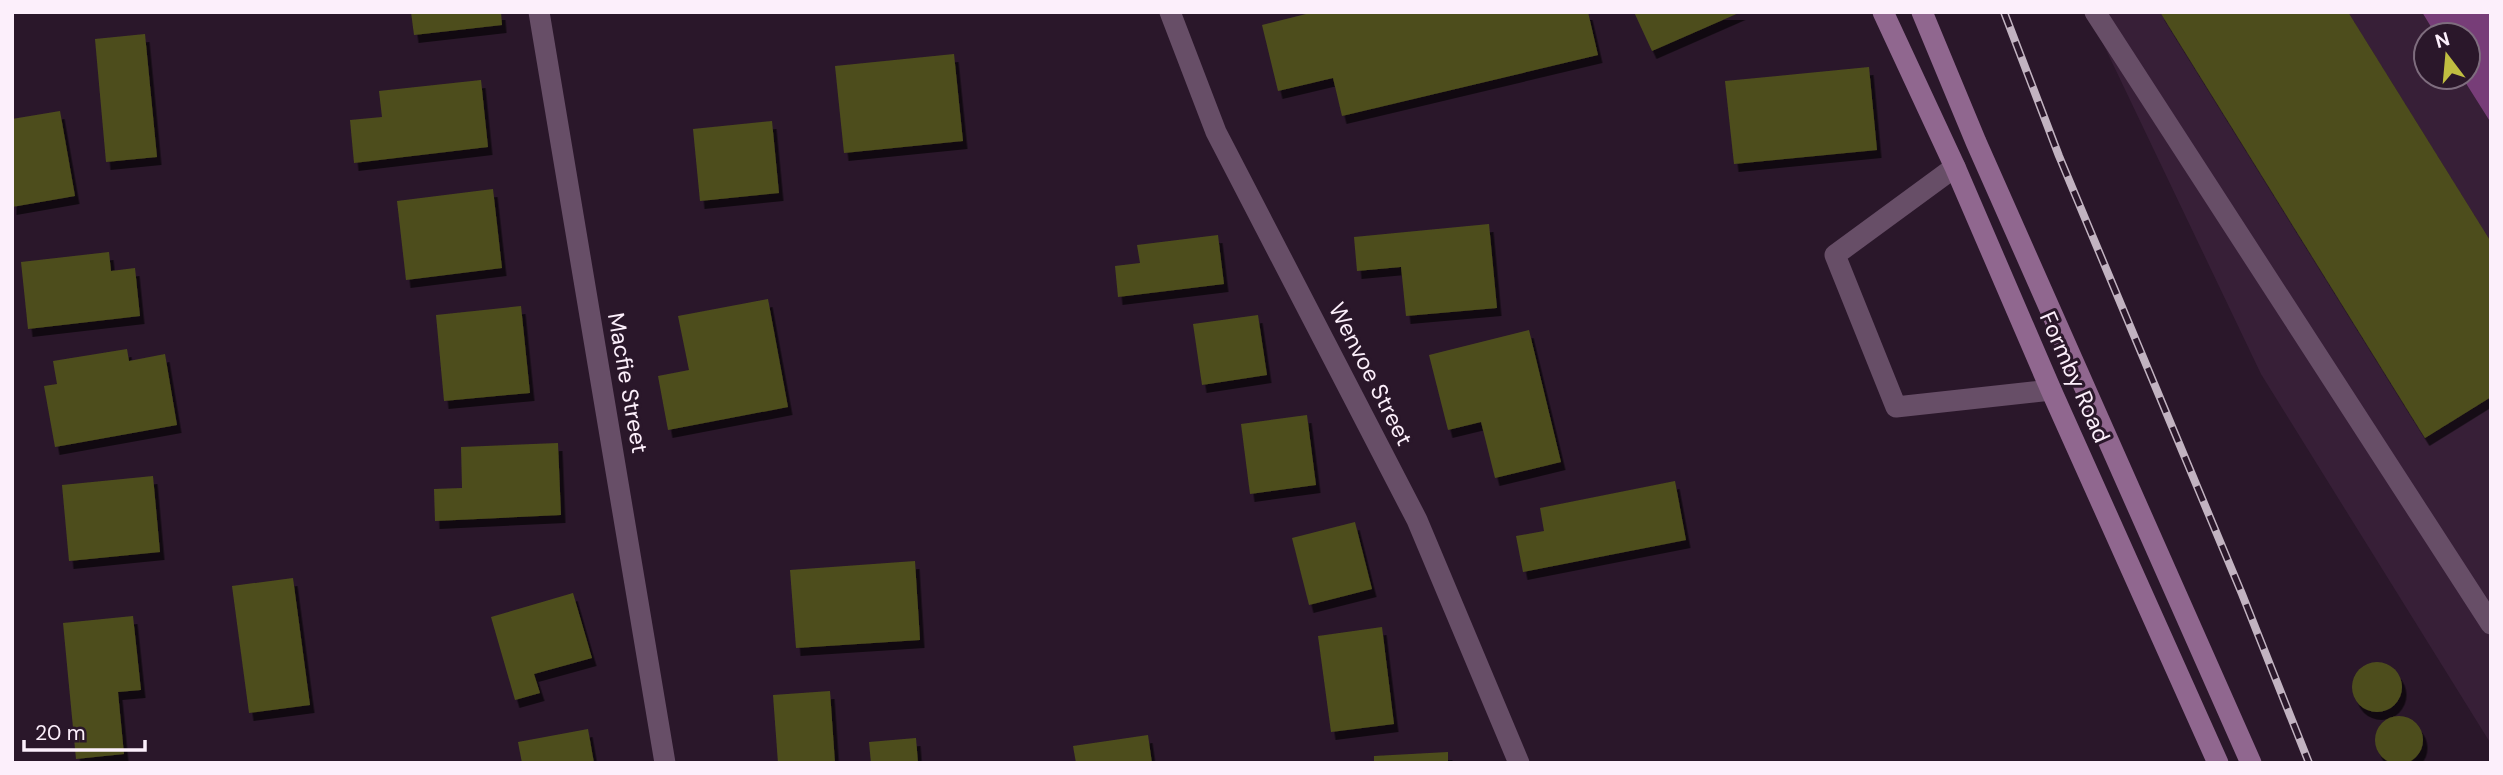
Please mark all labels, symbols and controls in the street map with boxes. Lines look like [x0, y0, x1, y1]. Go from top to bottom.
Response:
north arrow [2412, 21, 2482, 91]
text: N [2432, 26, 2453, 54]
street label: Wenvoe Street [1322, 297, 1420, 451]
street label: Formby Road [2033, 307, 2117, 447]
street label: Macfie Street [601, 310, 655, 456]
scale bar [24, 708, 145, 752]
text: 20 m [35, 719, 86, 747]

